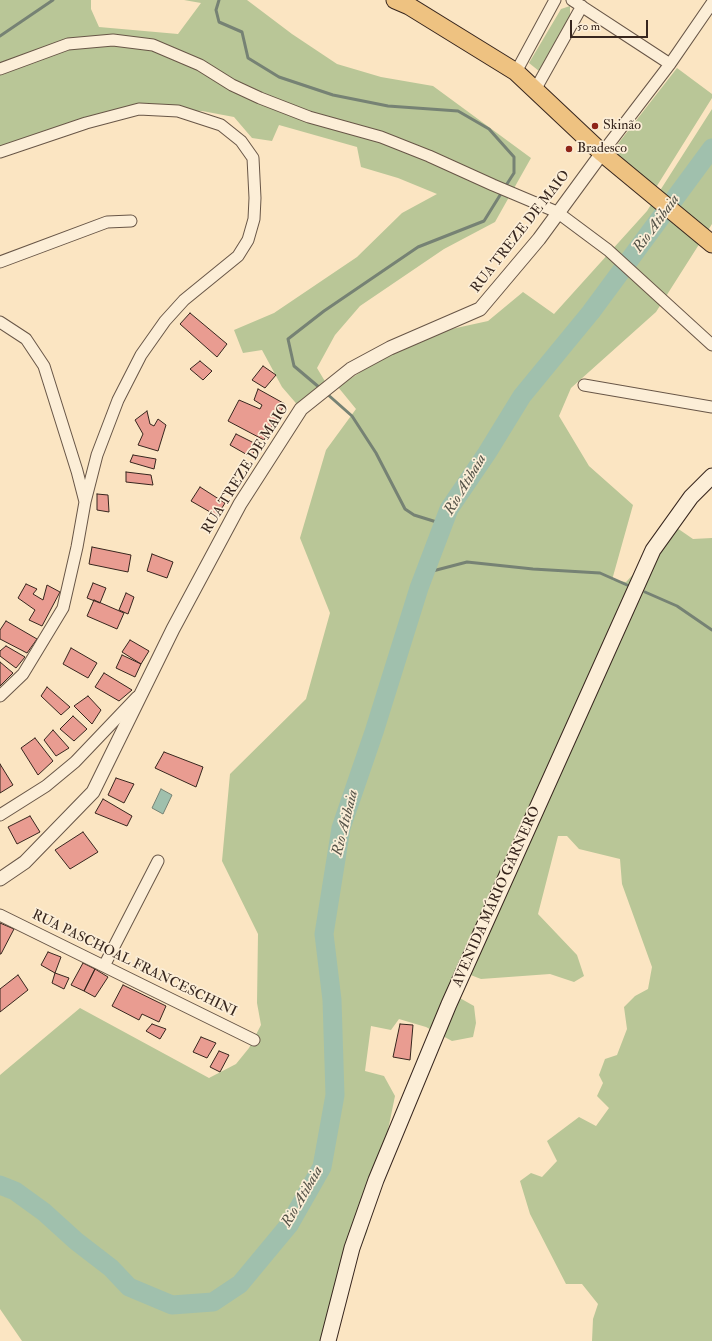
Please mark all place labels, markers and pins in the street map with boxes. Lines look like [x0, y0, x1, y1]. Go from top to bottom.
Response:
place label: Skinão [603, 118, 641, 134]
marker: Skinão [590, 121, 600, 131]
place label: Bradesco [577, 141, 627, 157]
marker: Bradesco [564, 144, 574, 154]

